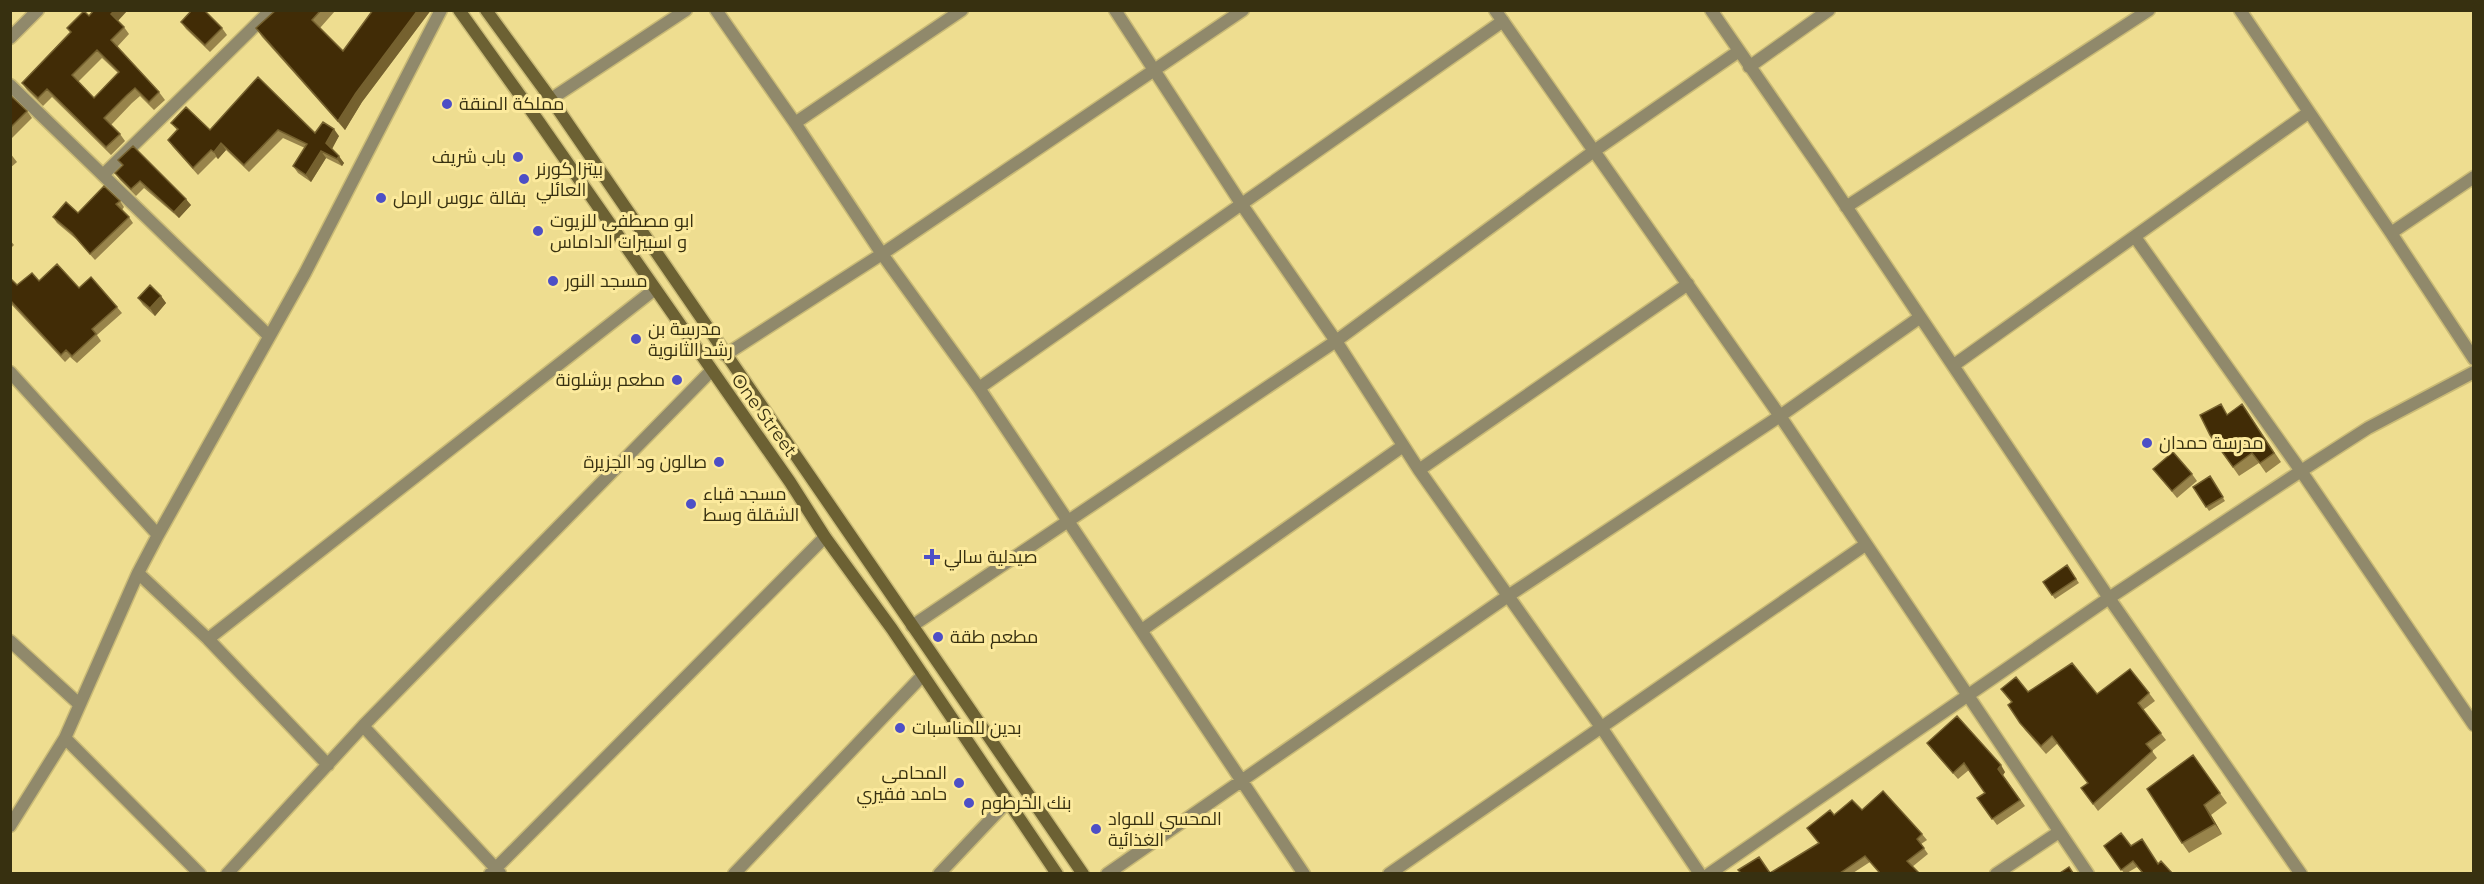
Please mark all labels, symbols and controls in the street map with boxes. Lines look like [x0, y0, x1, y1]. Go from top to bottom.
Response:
place label: مملكة المنقة [459, 93, 564, 115]
marker: مملكة المنقة [440, 97, 454, 111]
place label: باب شريف [432, 146, 506, 168]
marker: باب شريف [511, 150, 525, 164]
place label: بيتزا كورنر العائلي [535, 158, 603, 204]
marker: بيتزا كورنر العائلي [517, 172, 531, 186]
place label: بقالة عروس الرمل [393, 187, 526, 209]
marker: بقالة عروس الرمل [374, 191, 388, 205]
place label: ابو مصطفي للزيوت و اسبيرات الداماس [550, 210, 694, 253]
marker: ابو مصطفي للزيوت و اسبيرات الداماس [531, 224, 545, 238]
place label: مسجد النور [564, 270, 647, 292]
marker: مسجد النور [546, 274, 560, 288]
place label: مدرسة بن رشد الثانوية [648, 318, 733, 361]
marker: مدرسة بن رشد الثانوية [629, 332, 643, 346]
place label: مطعم برشلونة [556, 369, 665, 392]
street label: One Street [727, 369, 801, 461]
marker: مطعم برشلونة [670, 373, 684, 387]
place label: مدرسة حمدان [2159, 432, 2264, 454]
marker: مدرسة حمدان [2140, 436, 2154, 450]
place label: صالون ود الجزيرة [583, 451, 707, 473]
marker: صالون ود الجزيرة [712, 455, 726, 469]
place label: مسجد قباء الشقلة وسط [703, 483, 799, 526]
marker: مسجد قباء الشقلة وسط [684, 497, 698, 511]
place label: صيدلية سالي [944, 546, 1038, 571]
marker: صيدلية سالي [925, 550, 939, 564]
place label: مطعم طقة [950, 626, 1038, 649]
marker: مطعم طقة [931, 630, 945, 644]
place label: بدين للمناسبات [912, 717, 1021, 739]
marker: بدين للمناسبات [893, 721, 907, 735]
place label: المحامي حامد فقيري [857, 762, 947, 808]
marker: المحامي حامد فقيري [952, 776, 966, 790]
place label: بنك الخرطوم [981, 792, 1072, 815]
marker: بنك الخرطوم [962, 796, 976, 810]
place label: المحسي للمواد الغذائية [1108, 808, 1222, 851]
marker: المحسي للمواد الغذائية [1089, 822, 1103, 836]

